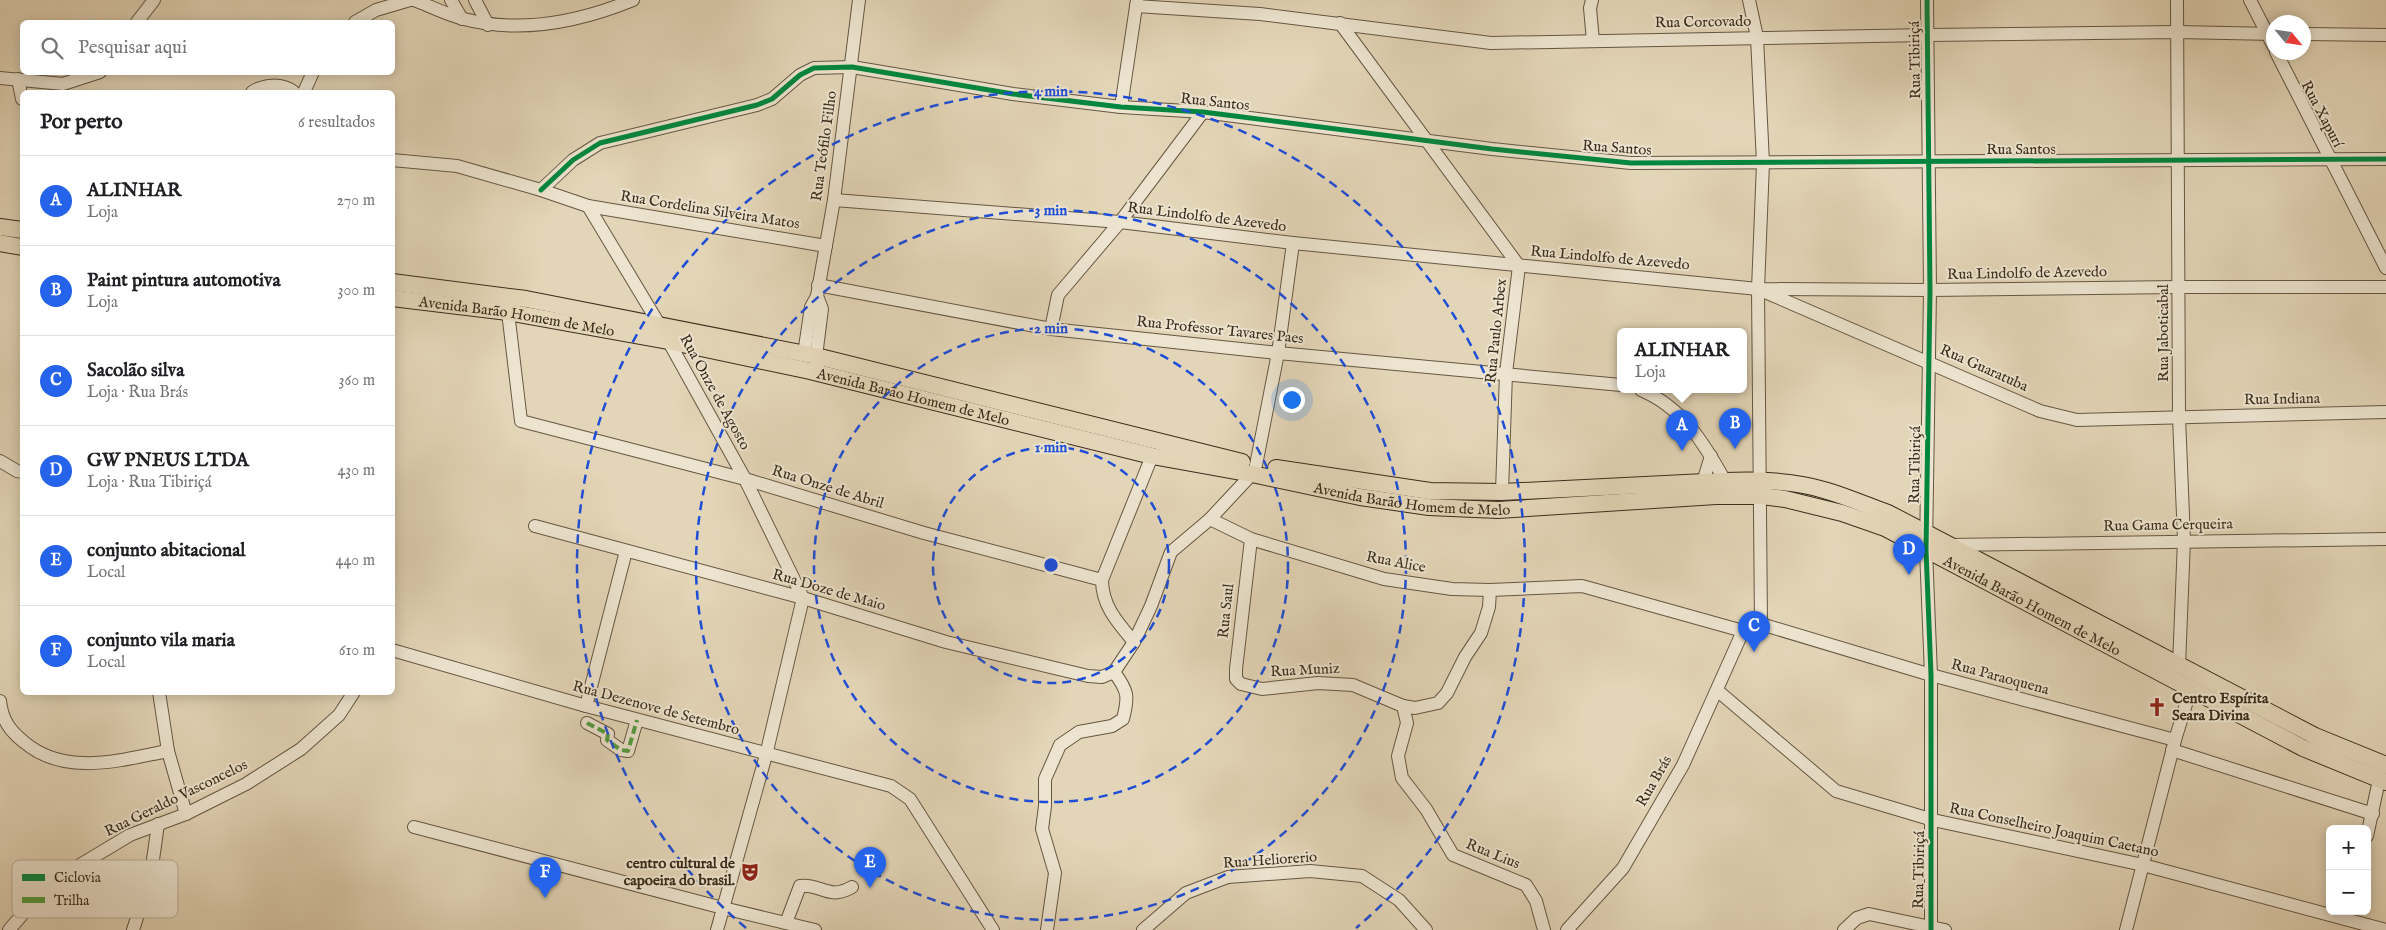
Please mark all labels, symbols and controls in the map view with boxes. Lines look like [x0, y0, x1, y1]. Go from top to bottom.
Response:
street label: Rua Corcovado [1654, 12, 1752, 32]
north arrow [2266, 15, 2311, 60]
search box [20, 20, 395, 75]
street label: Rua Tibiriçá [1905, 20, 1925, 99]
icon: search [38, 34, 66, 62]
text: Pesquisar aqui [78, 36, 187, 60]
street label: Rua Xapurí [2297, 77, 2348, 151]
text: 4 min [1034, 82, 1068, 101]
street label: Rua Santos [1179, 89, 1251, 115]
street label: Rua Teófilo Filho [807, 90, 841, 202]
text: Por perto [40, 109, 122, 136]
text: 6 resultados [298, 113, 375, 133]
street label: Rua Santos [1582, 136, 1652, 160]
street label: Rua Santos [1986, 140, 2056, 159]
text: ALINHAR [87, 179, 181, 203]
street label: Rua Cordelina Silveira Matos [619, 186, 801, 234]
text: A [51, 191, 61, 211]
text: 270 m [336, 191, 375, 211]
street label: Rua Lindolfo de Azevedo [1126, 198, 1288, 236]
text: 3 min [1035, 201, 1067, 220]
text: Loja [87, 203, 118, 223]
street label: Rua Lindolfo de Azevedo [1529, 242, 1691, 274]
street label: Rua Lindolfo de Azevedo [1947, 262, 2107, 284]
text: Paint pintura automotiva [87, 269, 281, 293]
street label: Rua Paulo Arbex [1481, 277, 1511, 384]
text: B [51, 281, 61, 301]
text: 300 m [337, 281, 375, 301]
street label: Rua Jaboticabal [2154, 283, 2173, 382]
street label: Avenida Barão Homem de Melo [417, 292, 616, 341]
text: Loja [87, 293, 118, 313]
street label: Rua Professor Tavares Paes [1135, 312, 1305, 348]
text: 2 min [1034, 319, 1068, 338]
popup [1617, 328, 1747, 393]
street label: Rua Onze de Agosto [675, 331, 755, 453]
text: ALINHAR [1635, 339, 1729, 363]
street label: Rua Guaratuba [1937, 340, 2031, 396]
text: Sacolão silva [87, 359, 184, 383]
street label: Avenida Barão Homem de Melo [814, 363, 1012, 430]
text: Loja [1635, 363, 1666, 383]
text: C [50, 371, 62, 391]
text: 360 m [339, 371, 375, 391]
text: Loja · Rua Brás [87, 383, 188, 403]
your location [1279, 387, 1305, 413]
street label: Rua Indiana [2244, 389, 2321, 409]
pin: B [1719, 408, 1751, 449]
pin: A [1666, 410, 1698, 451]
street label: Rua Tibiriçá [1905, 425, 1925, 504]
text: 1 min [1035, 438, 1067, 457]
text: GW PNEUS LTDA [87, 449, 249, 473]
text: D [50, 461, 62, 481]
text: 430 m [337, 461, 375, 481]
street label: Rua Onze de Abril [770, 461, 887, 513]
text: Loja · Rua Tibiriçá [87, 473, 212, 493]
street label: Avenida Barão Homem de Melo [1311, 478, 1511, 519]
street label: Rua Gama Cerqueira [2103, 514, 2234, 536]
pin: D [1893, 534, 1925, 575]
text: conjunto abitacional [87, 539, 246, 563]
street label: Rua Alice [1365, 547, 1428, 577]
street label: Avenida Barão Homem de Melo [1939, 550, 2124, 660]
text: E [50, 551, 62, 571]
text: 440 m [336, 551, 375, 571]
centre of rings [1042, 556, 1060, 574]
text: Local [87, 563, 125, 583]
street label: Rua Doze de Maio [770, 565, 888, 615]
street label: Rua Saul [1214, 582, 1238, 639]
pin: C [1738, 611, 1770, 652]
text: conjunto vila maria [87, 629, 235, 653]
text: F [51, 641, 61, 661]
text: 610 m [339, 641, 375, 661]
text: Local [87, 653, 125, 673]
street label: Rua Paraoquena [1949, 655, 2052, 699]
street label: Rua Muniz [1270, 659, 1340, 681]
street label: Rua Dezenove de Setembro [570, 677, 742, 739]
place label: Centro Espírita Seara Divina [2172, 689, 2269, 725]
church icon: Centro Espírita Seara Divina [2146, 696, 2168, 718]
street label: Rua Brás [1632, 752, 1676, 810]
street label: Rua Geraldo Vasconcelos [101, 755, 251, 841]
street label: Rua Conselheiro Joaquim Caetano [1947, 798, 2161, 862]
map controls [2326, 825, 2371, 915]
button: + [2326, 825, 2371, 870]
street label: Rua Tibiriçá [1909, 830, 1929, 909]
street label: Rua Lius [1463, 835, 1523, 873]
pin: E [854, 847, 886, 888]
street label: Rua Heliorerio [1222, 847, 1318, 873]
place label: centro cultural de capoeira do brasil. [624, 854, 735, 890]
pin: F [529, 857, 561, 898]
legend [12, 860, 178, 918]
theatre icon: centro cultural de capoeira do brasil. [739, 861, 761, 883]
text: Ciclovia [54, 869, 102, 887]
button: − [2326, 870, 2371, 915]
text: Trilha [54, 892, 90, 910]

